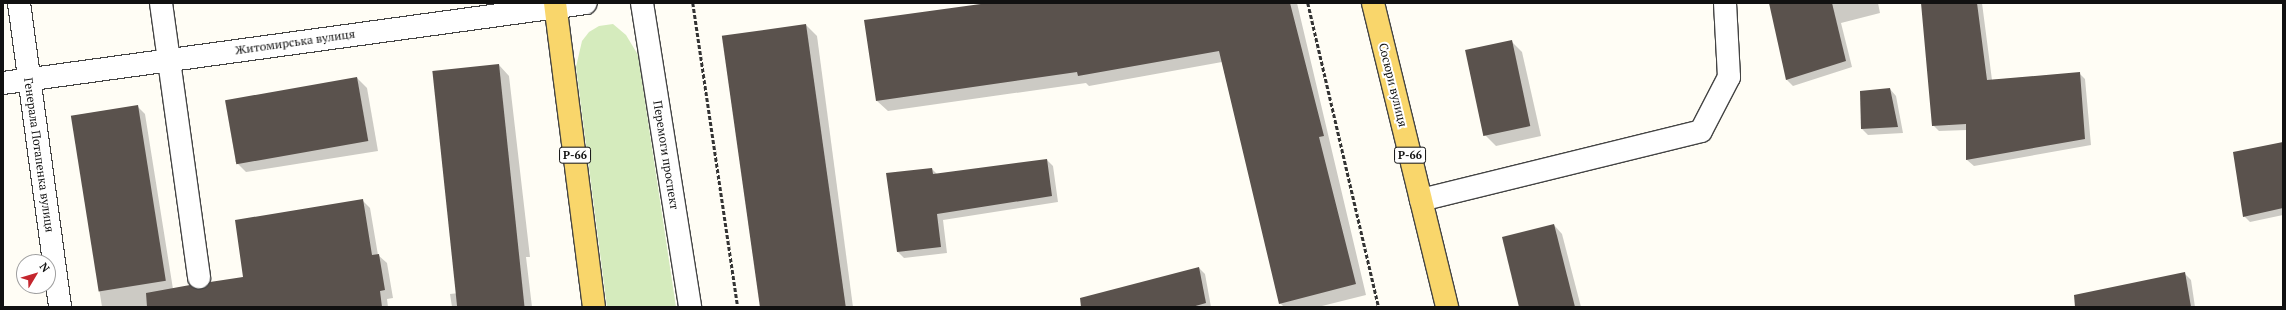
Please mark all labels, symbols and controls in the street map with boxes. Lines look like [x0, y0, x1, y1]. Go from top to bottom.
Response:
street label: Житомирська вулиця [234, 26, 356, 58]
street label: Сосюри вулиця [1376, 42, 1410, 128]
street label: Генерала Потапенка вулиця [21, 77, 57, 233]
street label: Перемоги проспект [650, 99, 682, 211]
road number: Р-66 [559, 146, 591, 164]
road number: Р-66 [1394, 146, 1426, 164]
north arrow [16, 254, 56, 294]
text: N [37, 260, 53, 275]

